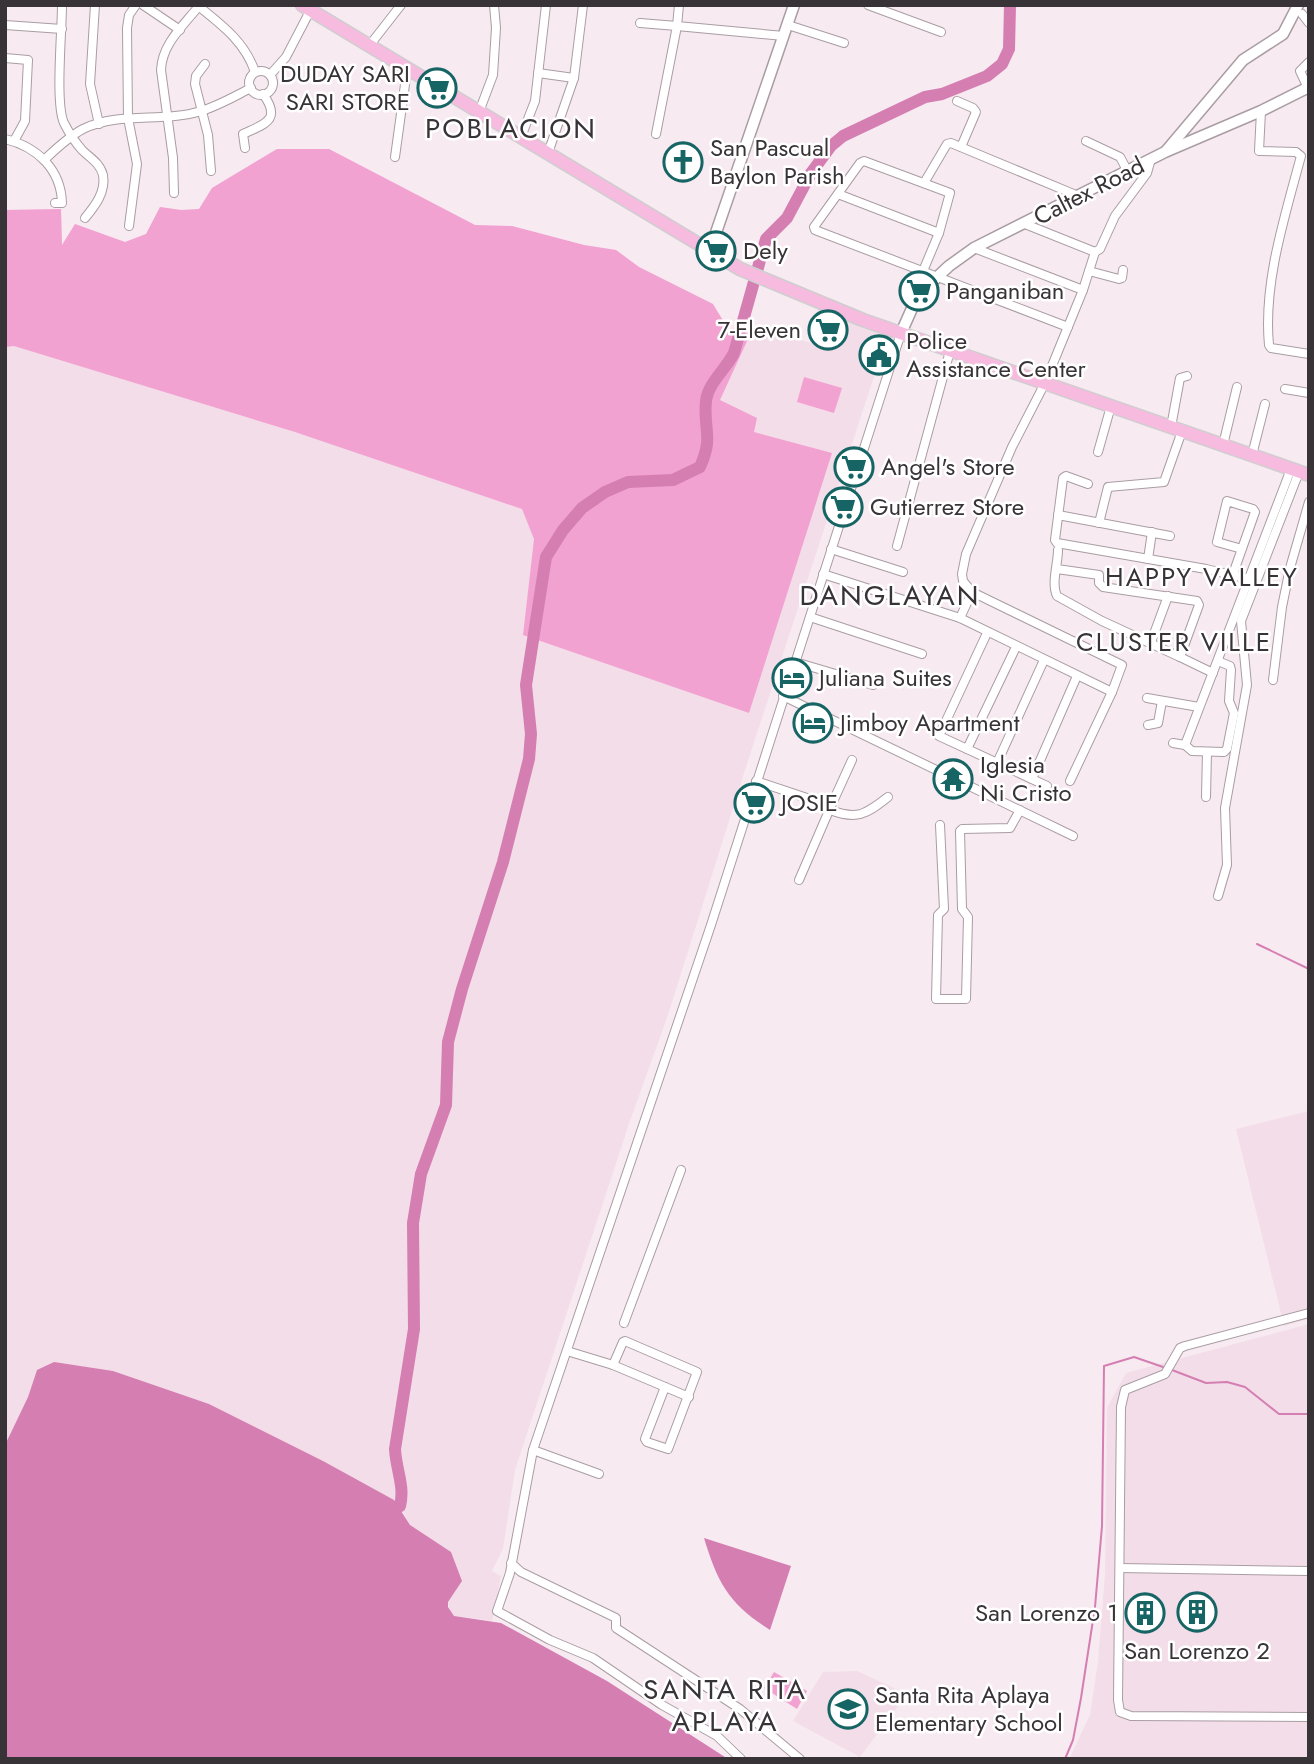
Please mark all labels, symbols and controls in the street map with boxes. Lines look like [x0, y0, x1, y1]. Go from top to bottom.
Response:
place label: DUDAY SARI SARI STORE [280, 56, 410, 119]
supermarket icon: DUDAY SARI SARI STORE [416, 67, 458, 109]
district label: POBLACION [425, 108, 597, 149]
place label: San Pascual Baylon Parish [710, 130, 845, 193]
church icon: San Pascual Baylon Parish [662, 141, 704, 183]
street label: Caltex Road [1027, 148, 1150, 233]
supermarket icon: Dely [695, 230, 737, 272]
place label: Dely [743, 233, 788, 268]
supermarket icon: Panganiban [898, 270, 940, 312]
place label: Panganiban [946, 273, 1064, 308]
supermarket icon: 7-Eleven [807, 309, 849, 351]
place label: 7-Eleven [717, 312, 801, 347]
place label: Police Assistance Center [906, 323, 1087, 386]
public building icon: Police Assistance Center [858, 334, 900, 376]
supermarket icon: Angel's Store [833, 446, 875, 488]
place label: Angel's Store [881, 449, 1015, 484]
supermarket icon: Gutierrez Store [822, 486, 864, 528]
place label: Gutierrez Store [870, 489, 1024, 524]
district label: HAPPY VALLEY [1105, 558, 1299, 596]
district label: DANGLAYAN [799, 575, 981, 616]
district label: CLUSTER VILLE [1076, 623, 1272, 661]
hotel icon: Juliana Suites [771, 657, 813, 699]
place label: Juliana Suites [816, 660, 952, 695]
hotel icon: Jimboy Apartment [792, 702, 834, 744]
place label: Jimboy Apartment [837, 705, 1020, 740]
place label: Iglesia Ni Cristo [980, 747, 1072, 810]
temple icon: Iglesia Ni Cristo [932, 758, 974, 800]
supermarket icon: JOSIE [733, 782, 775, 824]
place label: JOSIE [778, 785, 838, 820]
building icon: San Lorenzo 2 [1176, 1591, 1218, 1633]
building icon: San Lorenzo 1 [1124, 1592, 1166, 1634]
place label: San Lorenzo 1 [975, 1595, 1118, 1630]
place label: San Lorenzo 2 [1124, 1633, 1270, 1668]
district label: SANTA RITA APLAYA [643, 1669, 807, 1742]
place label: Santa Rita Aplaya Elementary School [875, 1677, 1063, 1740]
school or university icon: Santa Rita Aplaya Elementary School [827, 1688, 869, 1730]

